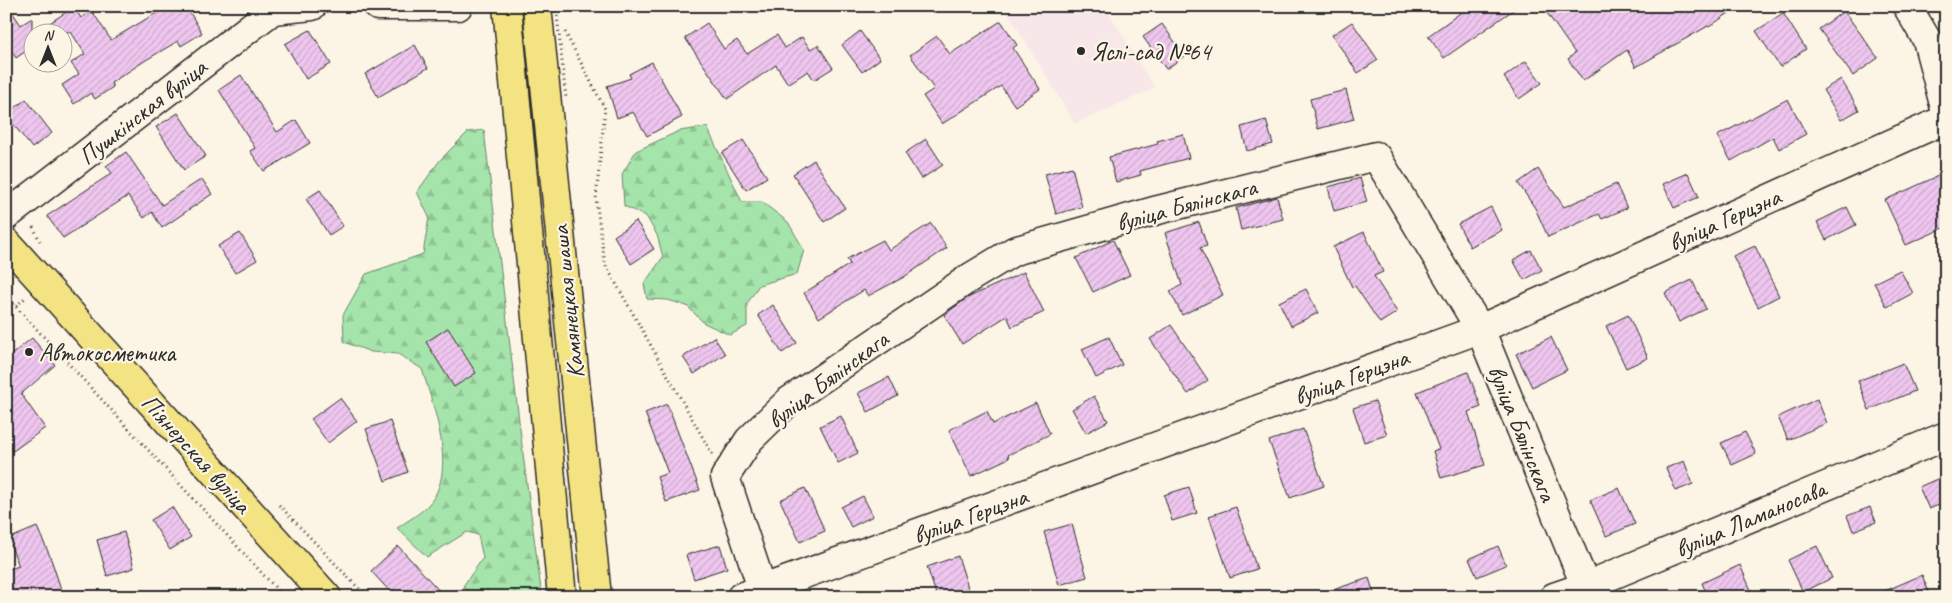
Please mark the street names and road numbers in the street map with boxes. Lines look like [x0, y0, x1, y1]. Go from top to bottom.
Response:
street label: Пушкінская вуліца [72, 50, 215, 172]
street label: вуліца Бялінскага [1113, 170, 1262, 239]
street label: вуліца Герцэна [1663, 180, 1788, 259]
street label: Камянецкая шаша [544, 222, 592, 380]
street label: вуліца Бялінскага [760, 322, 896, 436]
street label: вуліца Герцэна [1290, 341, 1415, 412]
street label: вуліца Бялінскага [1480, 361, 1565, 508]
street label: Піянерская вуліца [134, 387, 260, 522]
street label: вуліца Ламаносава [1670, 472, 1833, 565]
street label: вуліца Герцэна [909, 480, 1034, 551]

